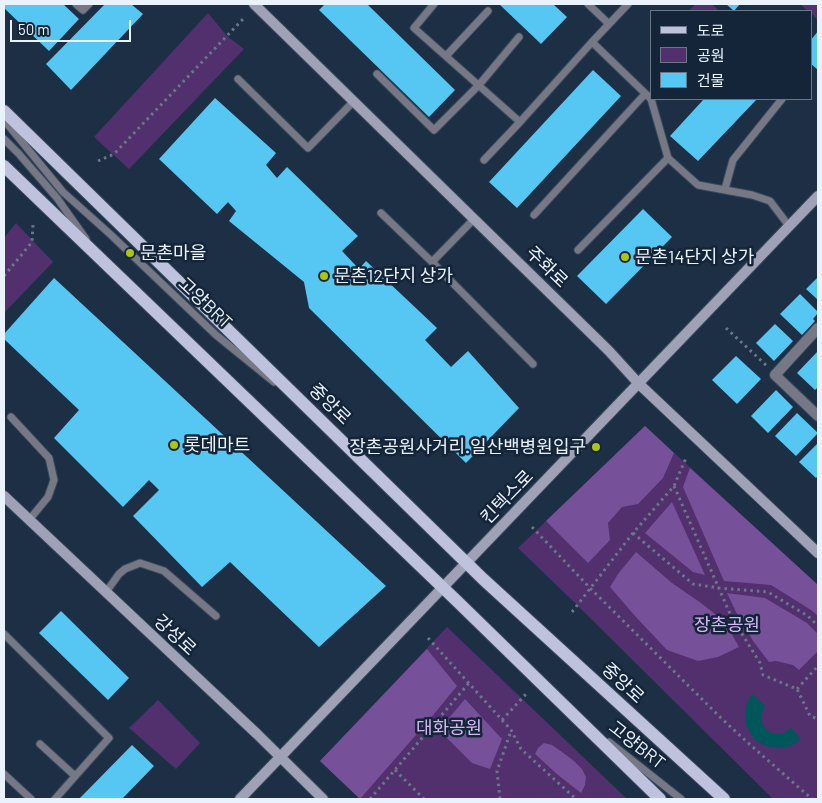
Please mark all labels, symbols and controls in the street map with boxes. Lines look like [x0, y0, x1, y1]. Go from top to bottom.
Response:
scale bar [12, 10, 134, 42]
legend [650, 10, 812, 100]
text: 50 m [18, 20, 50, 38]
text: 도로 [697, 21, 725, 39]
text: 공원 [697, 46, 725, 64]
text: 건물 [697, 71, 725, 89]
place label: 문촌마을 [140, 242, 206, 264]
street label: 주화로 [522, 242, 572, 292]
place label: 문촌14단지 상가 [635, 246, 754, 268]
marker: 문촌마을 [124, 247, 136, 259]
marker: 문촌14단지 상가 [619, 251, 631, 263]
place label: 문촌12단지 상가 [334, 265, 453, 287]
marker: 문촌12단지 상가 [318, 270, 330, 282]
street label: 고양BRT [174, 273, 236, 333]
street label: 중앙로 [305, 379, 355, 429]
place label: 롯데마트 [184, 434, 250, 456]
place label: 장촌공원사거리.일산백병원입구 [349, 436, 586, 458]
marker: 롯데마트 [168, 439, 180, 451]
marker: 장촌공원사거리.일산백병원입구 [590, 441, 602, 453]
street label: 킨텍스로 [476, 466, 538, 528]
street label: 강성로 [149, 610, 201, 660]
park label: 장촌공원 [694, 614, 760, 636]
street label: 중앙로 [597, 658, 649, 708]
street label: 고양BRT [604, 716, 670, 774]
park label: 대화공원 [416, 717, 482, 739]

